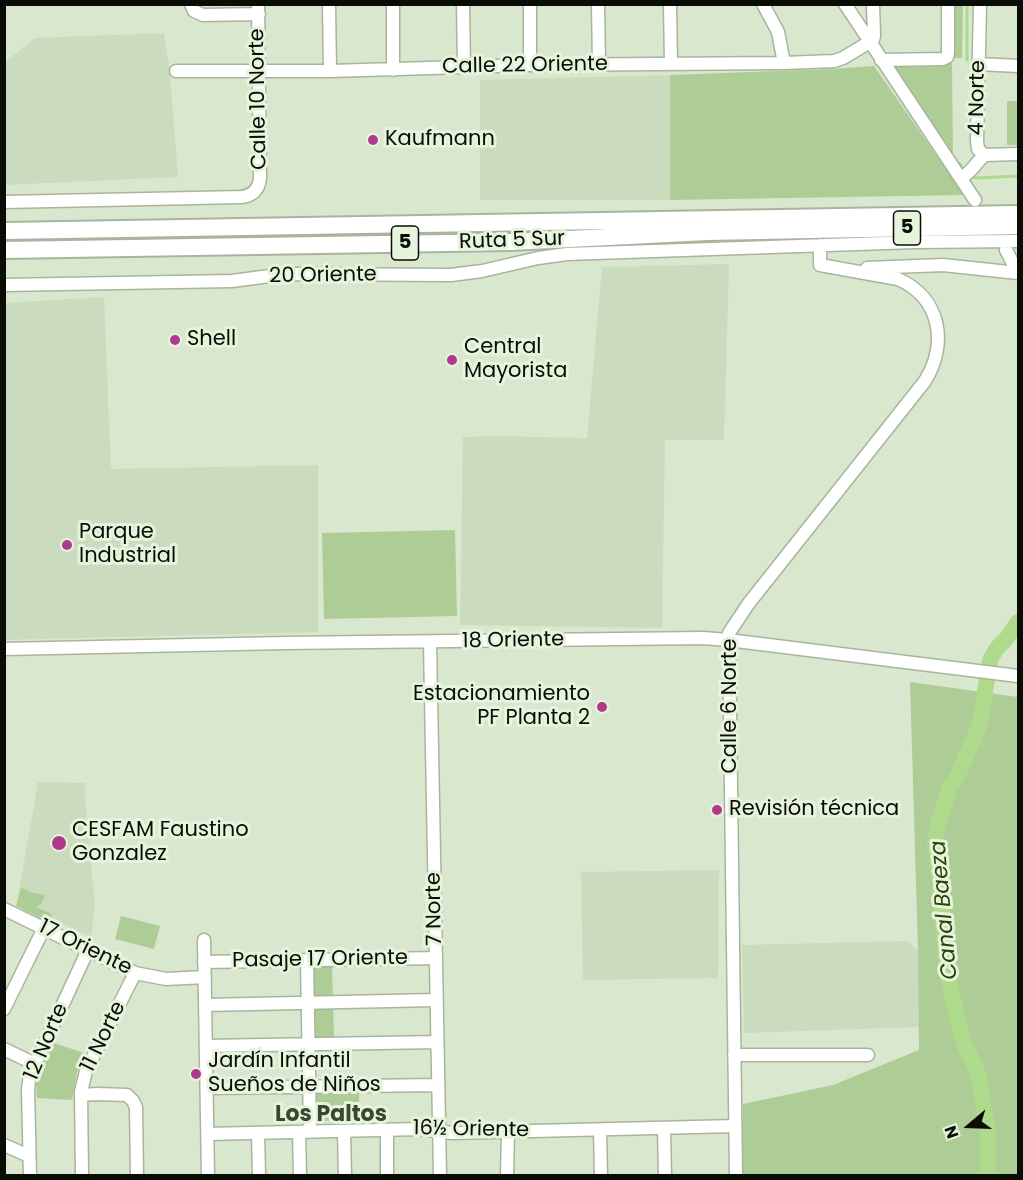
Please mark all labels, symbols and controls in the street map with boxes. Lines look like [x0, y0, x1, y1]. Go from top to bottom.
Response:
street label: Calle 10 Norte [245, 28, 273, 170]
street label: Calle 22 Oriente [442, 52, 608, 80]
street label: 4 Norte [965, 60, 991, 136]
place label: Kaufmann [385, 127, 495, 153]
marker: Kaufmann [366, 133, 380, 147]
road number: 5 [894, 211, 920, 245]
road number: 5 [392, 226, 418, 260]
street label: Ruta 5 Sur [459, 227, 565, 255]
street label: 20 Oriente [269, 262, 377, 290]
place label: Shell [187, 327, 236, 353]
marker: Shell [168, 333, 182, 347]
place label: Central Mayorista [464, 335, 567, 385]
marker: Central Mayorista [445, 353, 459, 367]
place label: Parque Industrial [79, 520, 176, 570]
marker: Parque Industrial [60, 538, 74, 552]
street label: 18 Oriente [462, 628, 564, 654]
street label: Calle 6 Norte [718, 638, 744, 774]
place label: Estacionamiento PF Planta 2 [413, 682, 590, 732]
marker: Estacionamiento PF Planta 2 [595, 700, 609, 714]
place label: Revisión técnica [729, 797, 899, 823]
marker: Revisión técnica [710, 803, 724, 817]
place label: CESFAM Faustino Gonzalez [72, 818, 249, 868]
marker: CESFAM Faustino Gonzalez [50, 834, 68, 852]
water label: Canal Baeza [926, 839, 964, 981]
street label: 7 Norte [422, 872, 448, 946]
street label: 17 Oriente [34, 915, 136, 981]
street label: Pasaje 17 Oriente [232, 946, 408, 974]
street label: 11 Norte [76, 997, 132, 1077]
street label: 12 Norte [20, 1000, 74, 1084]
place label: Jardín Infantil Sueños de Niños [208, 1049, 381, 1099]
marker: Jardín Infantil Sueños de Niños [189, 1067, 203, 1081]
north arrow [939, 1096, 999, 1156]
district label: Los Paltos [275, 1102, 387, 1128]
street label: 16½ Oriente [413, 1116, 529, 1144]
text: N [939, 1123, 964, 1141]

